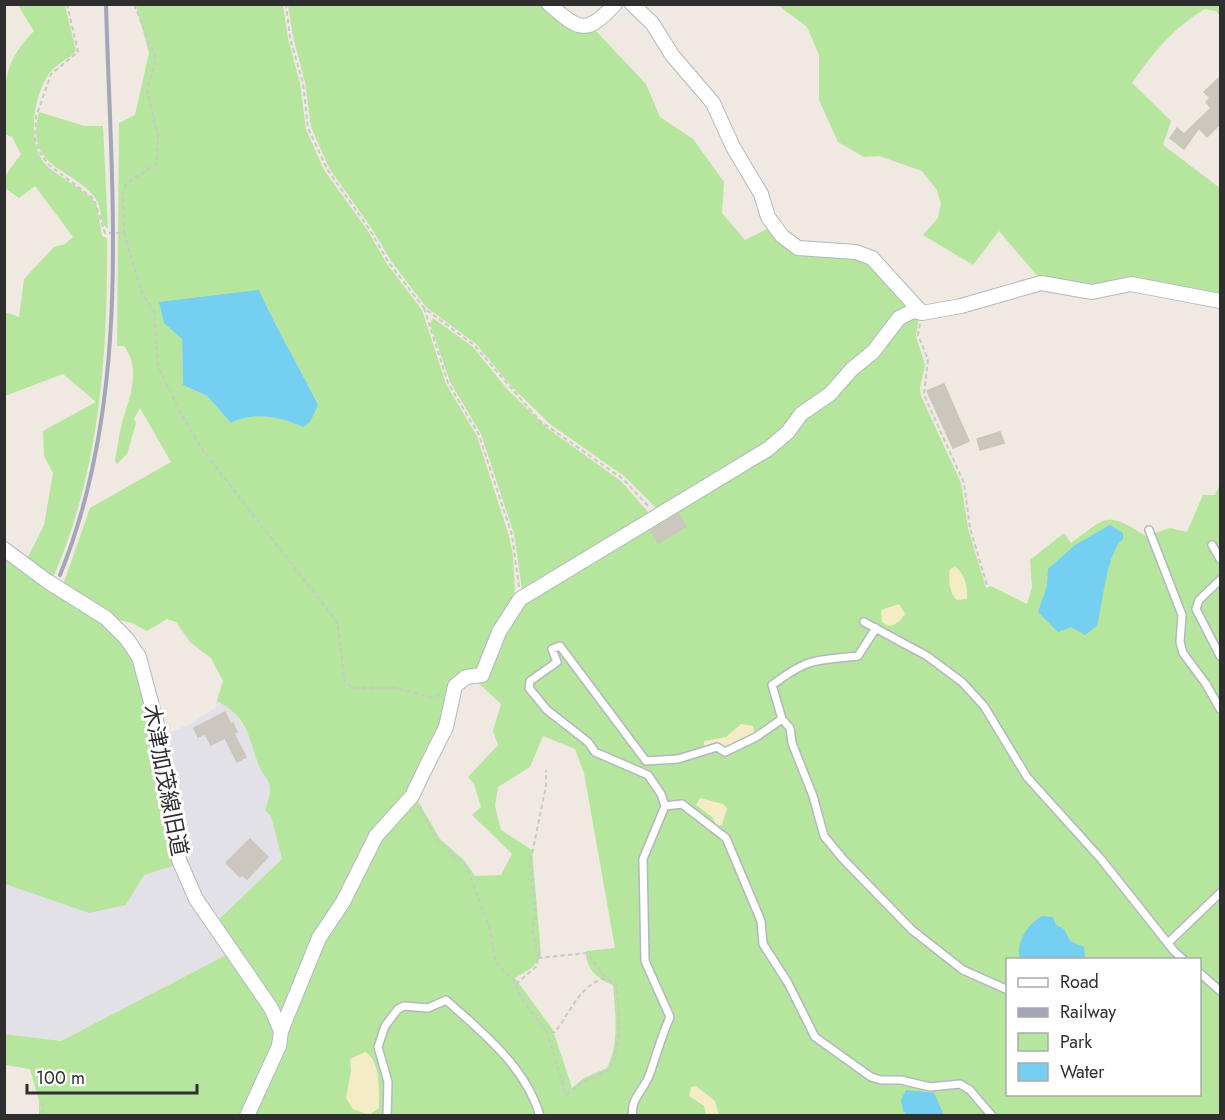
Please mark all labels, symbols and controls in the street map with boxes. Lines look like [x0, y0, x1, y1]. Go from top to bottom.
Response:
street label: 木津加茂線旧道 [136, 701, 196, 859]
legend [1006, 958, 1201, 1096]
text: Road [1060, 969, 1099, 995]
text: Railway [1060, 999, 1116, 1025]
text: Park [1060, 1029, 1092, 1055]
scale bar [27, 1057, 196, 1095]
text: Water [1060, 1059, 1105, 1085]
text: 100 m [36, 1065, 85, 1091]

